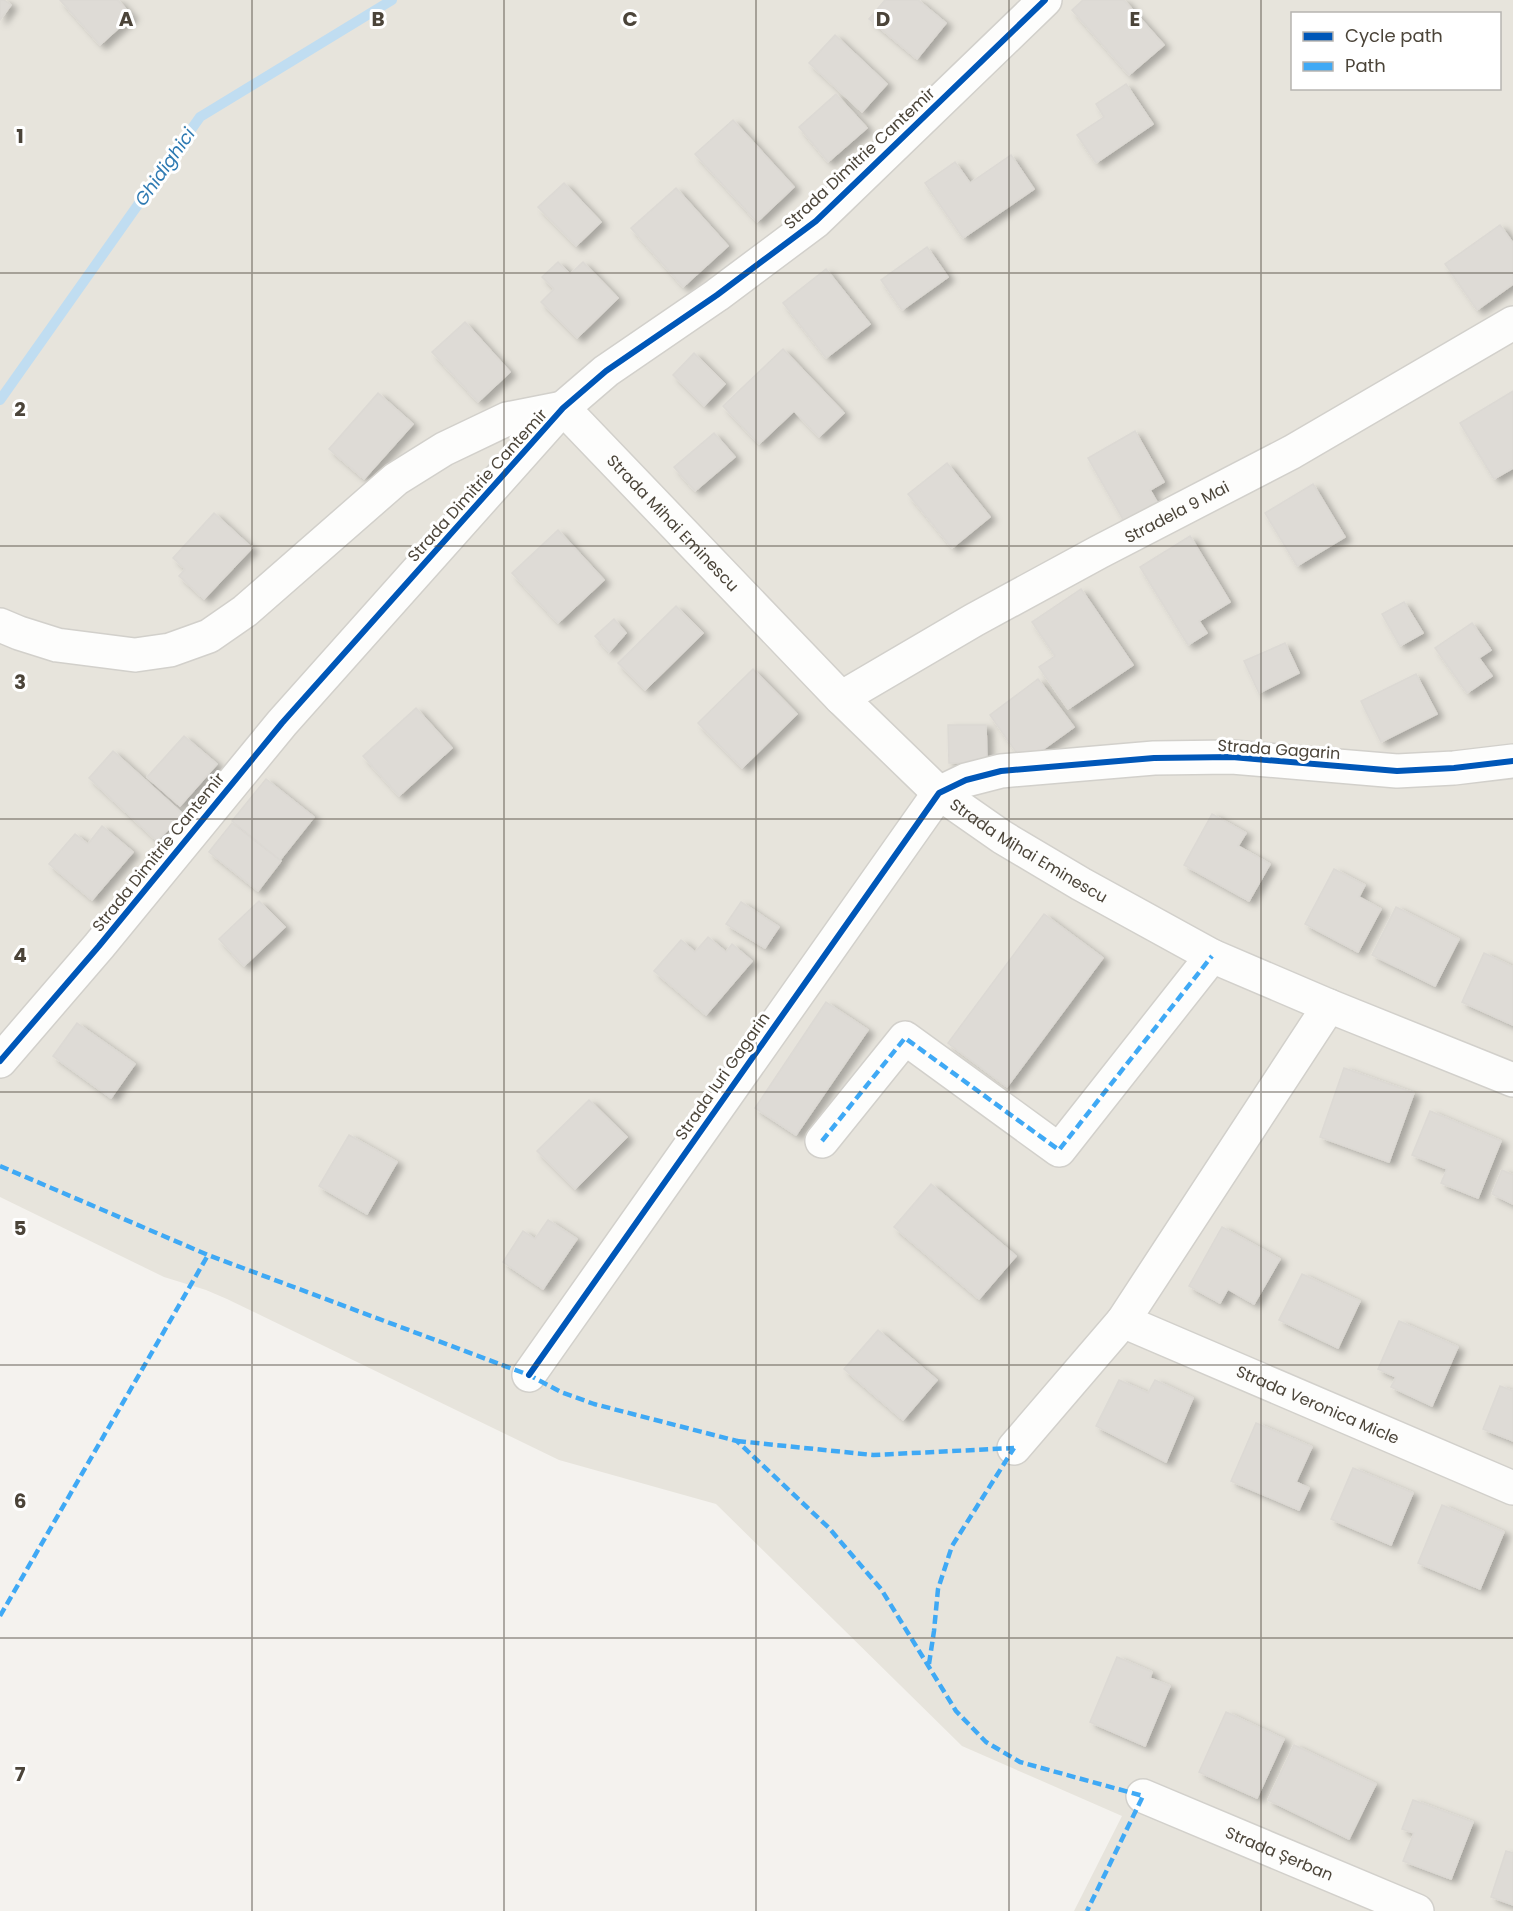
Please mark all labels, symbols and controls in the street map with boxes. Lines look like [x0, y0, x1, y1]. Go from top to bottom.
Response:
text: A [119, 5, 134, 33]
text: B [371, 5, 385, 33]
text: C [622, 5, 638, 33]
text: D [876, 5, 890, 33]
text: E [1130, 5, 1140, 33]
legend [1291, 12, 1501, 90]
text: Cycle path [1345, 23, 1443, 48]
text: Path [1345, 53, 1386, 78]
street label: Strada Dimitrie Cantemir [779, 82, 940, 235]
text: 1 [16, 122, 24, 150]
water label: Ghidighici [129, 122, 201, 211]
text: 2 [14, 395, 26, 423]
street label: Strada Dimitrie Cantemir [402, 404, 553, 567]
street label: Strada Mihai Eminescu [601, 449, 744, 597]
street label: Stradela 9 Mai [1121, 476, 1233, 549]
text: 3 [14, 668, 26, 696]
street label: Strada Gagarin [1217, 734, 1341, 765]
street label: Strada Dimitrie Cantemir [87, 768, 230, 937]
street label: Strada Mihai Eminescu [945, 793, 1112, 909]
text: 4 [13, 941, 27, 969]
street label: Strada Iuri Gagarin [670, 1008, 775, 1145]
text: 5 [14, 1214, 27, 1242]
street label: Strada Veronica Micle [1233, 1360, 1403, 1450]
text: 6 [14, 1487, 26, 1515]
text: 7 [15, 1760, 26, 1788]
street label: Strada Șerban [1222, 1821, 1337, 1887]

